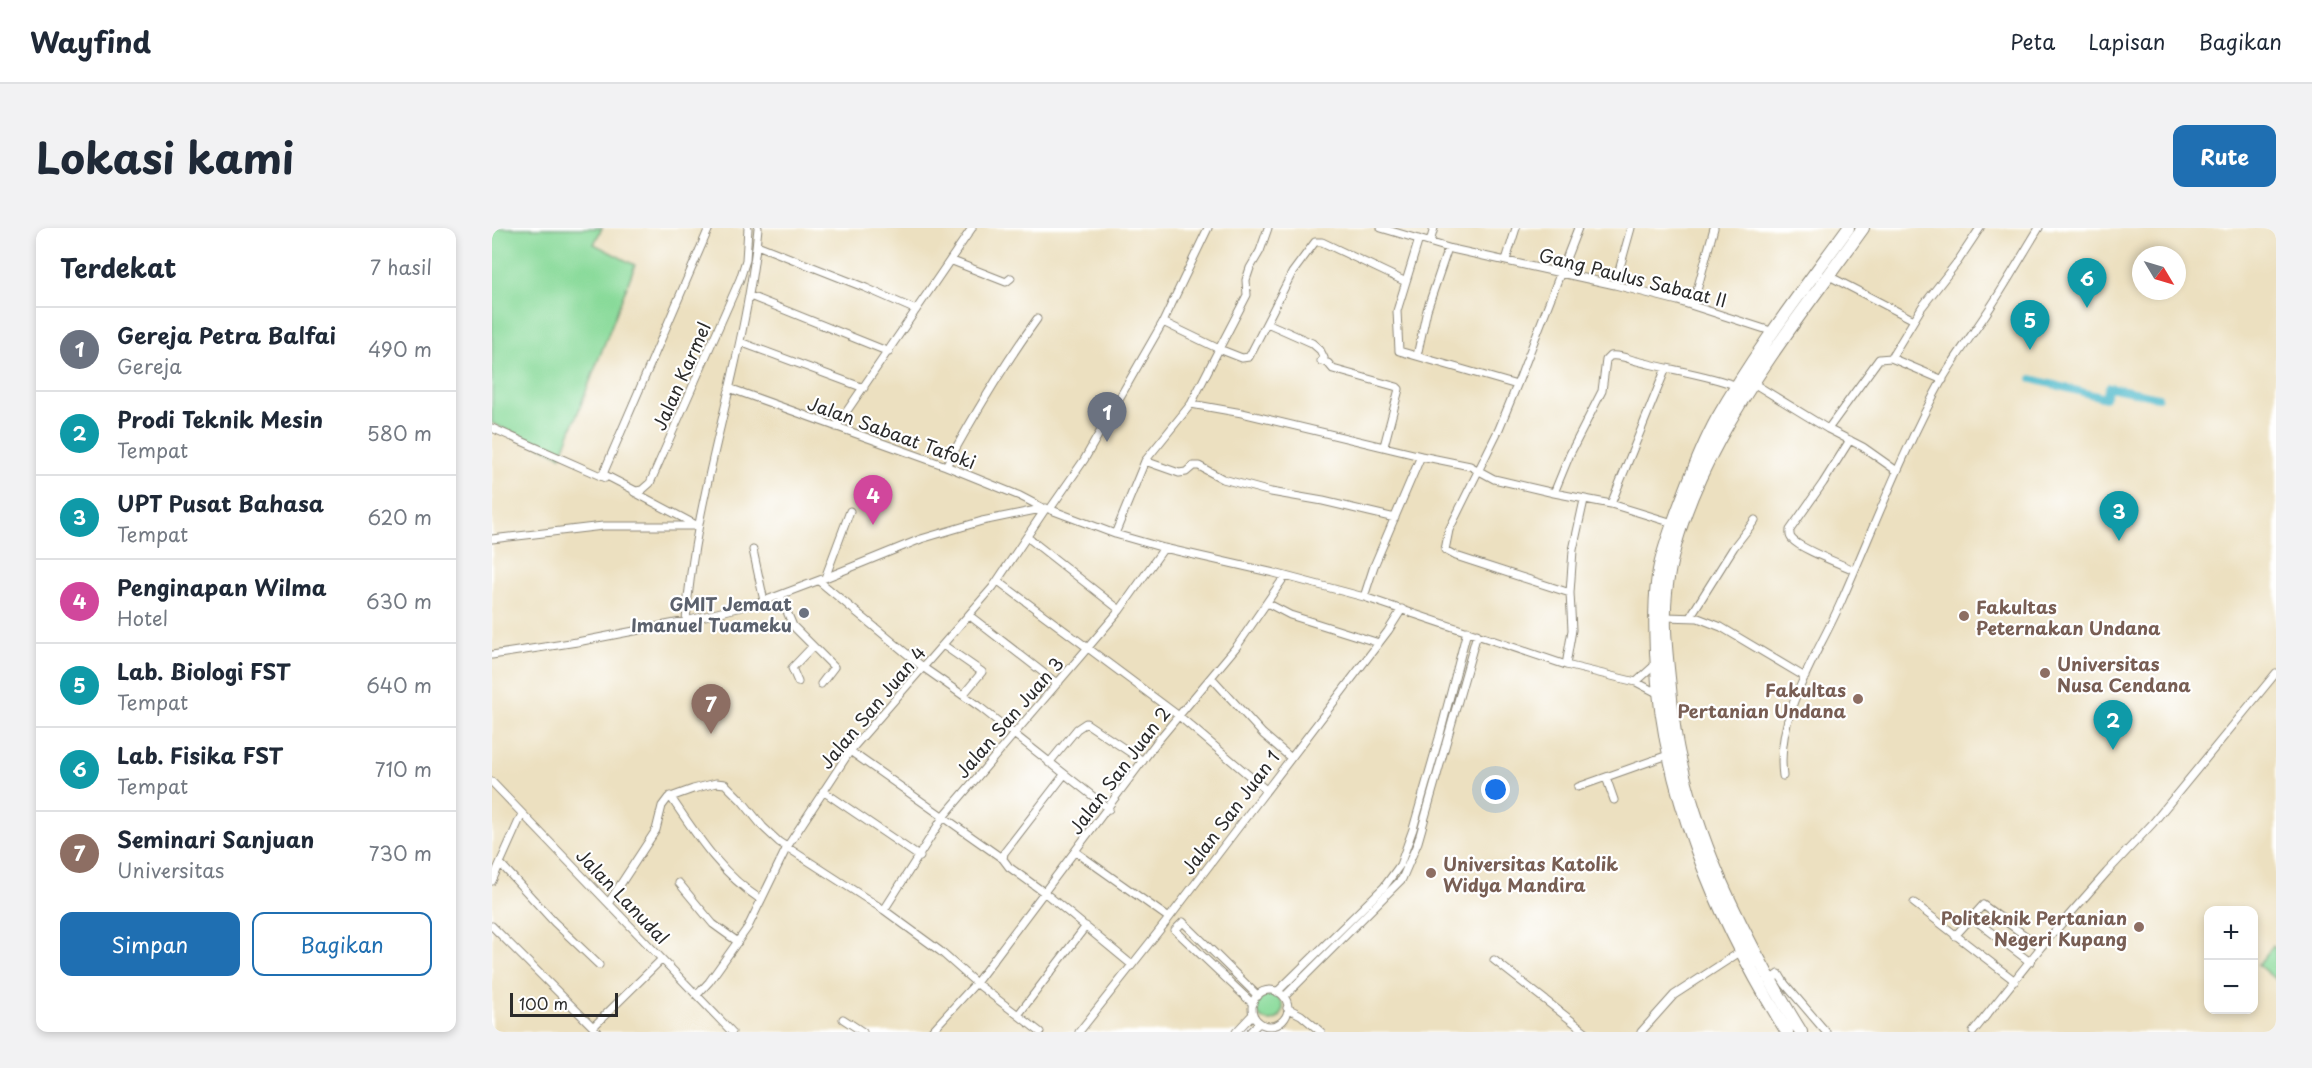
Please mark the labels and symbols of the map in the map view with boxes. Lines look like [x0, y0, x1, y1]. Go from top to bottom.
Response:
street label: Gang Paulus Sabaat II [1536, 241, 1730, 313]
north arrow [2132, 246, 2186, 300]
pin: 6 [2068, 259, 2106, 308]
pin: 5 [2010, 300, 2050, 350]
street label: Jalan Karmel [645, 318, 717, 434]
street label: Jalan Sabaat Tafoki [804, 389, 980, 475]
pin: 1 [1088, 392, 1126, 442]
pin: 4 [854, 476, 892, 525]
pin: 3 [2100, 492, 2138, 541]
place label: GMIT Jemaat Imanuel Tuameku [631, 590, 792, 638]
place label: Fakultas Peternakan Undana [1976, 593, 2161, 641]
marker: GMIT Jemaat Imanuel Tuameku [797, 606, 811, 620]
marker: Fakultas Peternakan Undana [1957, 609, 1971, 623]
street label: Jalan San Juan 4 [812, 640, 932, 774]
street label: Jalan San Juan 3 [949, 650, 1069, 784]
place label: Universitas Nusa Cendana [2057, 650, 2191, 698]
marker: Universitas Nusa Cendana [2038, 666, 2052, 680]
place label: Fakultas Pertanian Undana [1677, 676, 1846, 724]
pin: 7 [692, 684, 730, 734]
marker: Fakultas Pertanian Undana [1851, 692, 1865, 706]
street label: Jalan San Juan 2 [1062, 700, 1176, 840]
pin: 2 [2094, 700, 2132, 750]
street label: Jalan San Juan 1 [1174, 744, 1286, 880]
your location [1481, 775, 1510, 804]
street label: Jalan Lanudal [570, 842, 676, 950]
place label: Universitas Katolik Widya Mandira [1443, 850, 1618, 898]
marker: Universitas Katolik Widya Mandira [1424, 866, 1438, 880]
place label: Politeknik Pertanian Negeri Kupang [1941, 904, 2127, 952]
marker: Politeknik Pertanian Negeri Kupang [2132, 920, 2146, 934]
scale bar [510, 990, 618, 1018]

